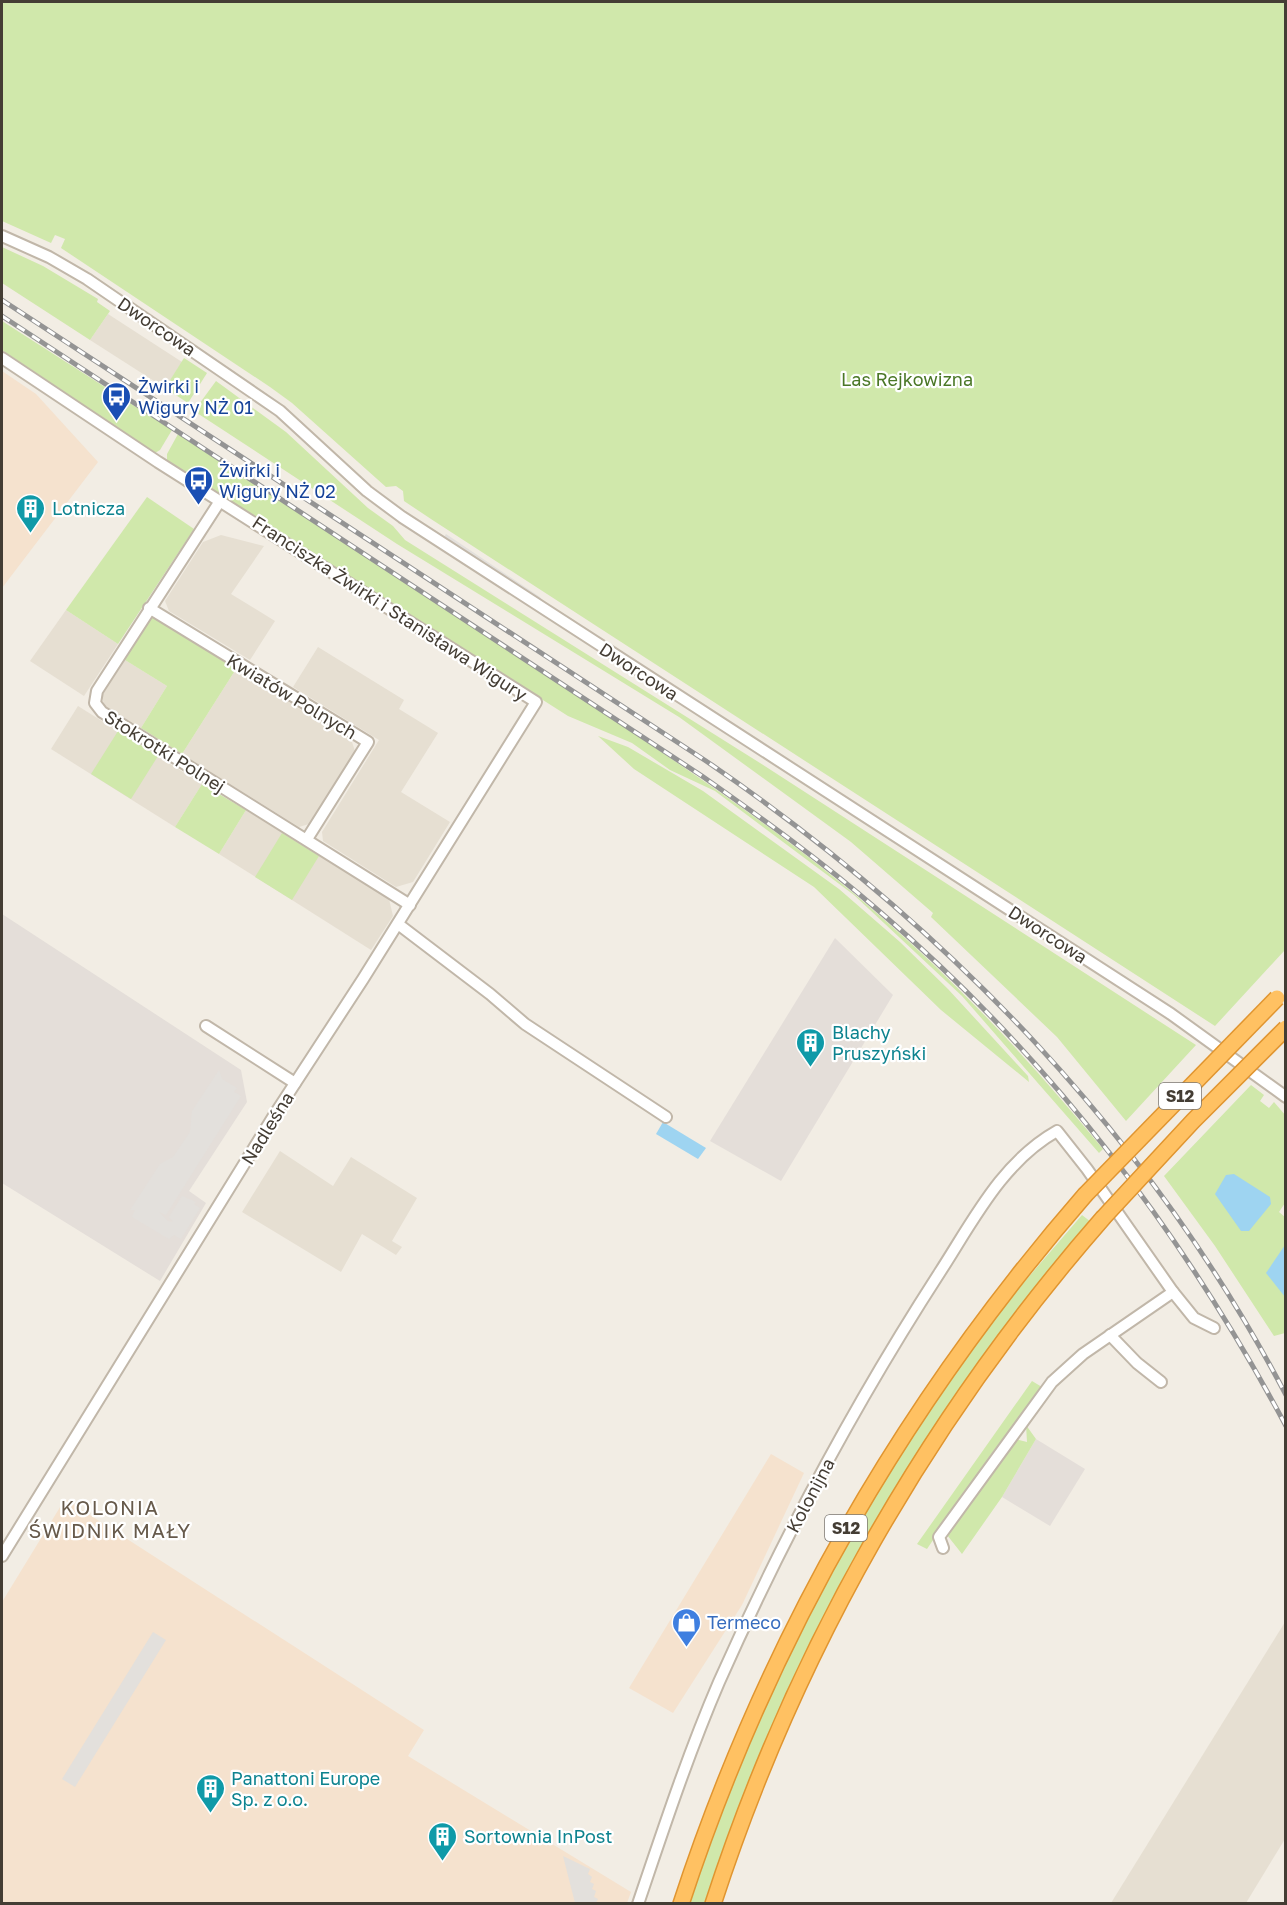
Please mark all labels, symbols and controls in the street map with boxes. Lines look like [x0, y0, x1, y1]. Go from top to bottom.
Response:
street label: Dworcowa [114, 292, 200, 360]
park label: Las Rejkowizna [841, 368, 973, 390]
place label: Żwirki i Wigury NŻ 01 [138, 375, 253, 418]
bus stop icon: Żwirki i Wigury NŻ 01 [101, 380, 133, 422]
place label: Żwirki i Wigury NŻ 02 [219, 459, 336, 502]
bus stop icon: Żwirki i Wigury NŻ 02 [182, 464, 214, 506]
building icon: Lotnicza [15, 492, 47, 534]
place label: Lotnicza [52, 497, 125, 519]
street label: Franciszka Żwirki i Stanisława Wigury [248, 511, 532, 705]
street label: Dworcowa [595, 637, 683, 705]
street label: Kwiatów Polnych [223, 649, 361, 743]
street label: Stokrotki Polnej [101, 705, 229, 797]
street label: Dworcowa [1004, 900, 1092, 968]
place label: Blachy Pruszyński [832, 1021, 926, 1064]
building icon: Blachy Pruszyński [795, 1026, 827, 1068]
road number: S12 [1159, 1083, 1201, 1109]
street label: Nadleśna [236, 1088, 298, 1168]
street label: Kolonijna [781, 1454, 839, 1536]
district label: KOLONIA ŚWIDNIK MAŁY [28, 1495, 192, 1542]
road number: S12 [825, 1515, 867, 1541]
shop icon: Termeco [670, 1606, 702, 1648]
place label: Termeco [707, 1611, 781, 1633]
place label: Panattoni Europe Sp. z o.o. [231, 1767, 380, 1810]
building icon: Panattoni Europe Sp. z o.o. [194, 1772, 226, 1814]
building icon: Sortownia InPost [427, 1820, 459, 1862]
place label: Sortownia InPost [464, 1825, 613, 1847]

